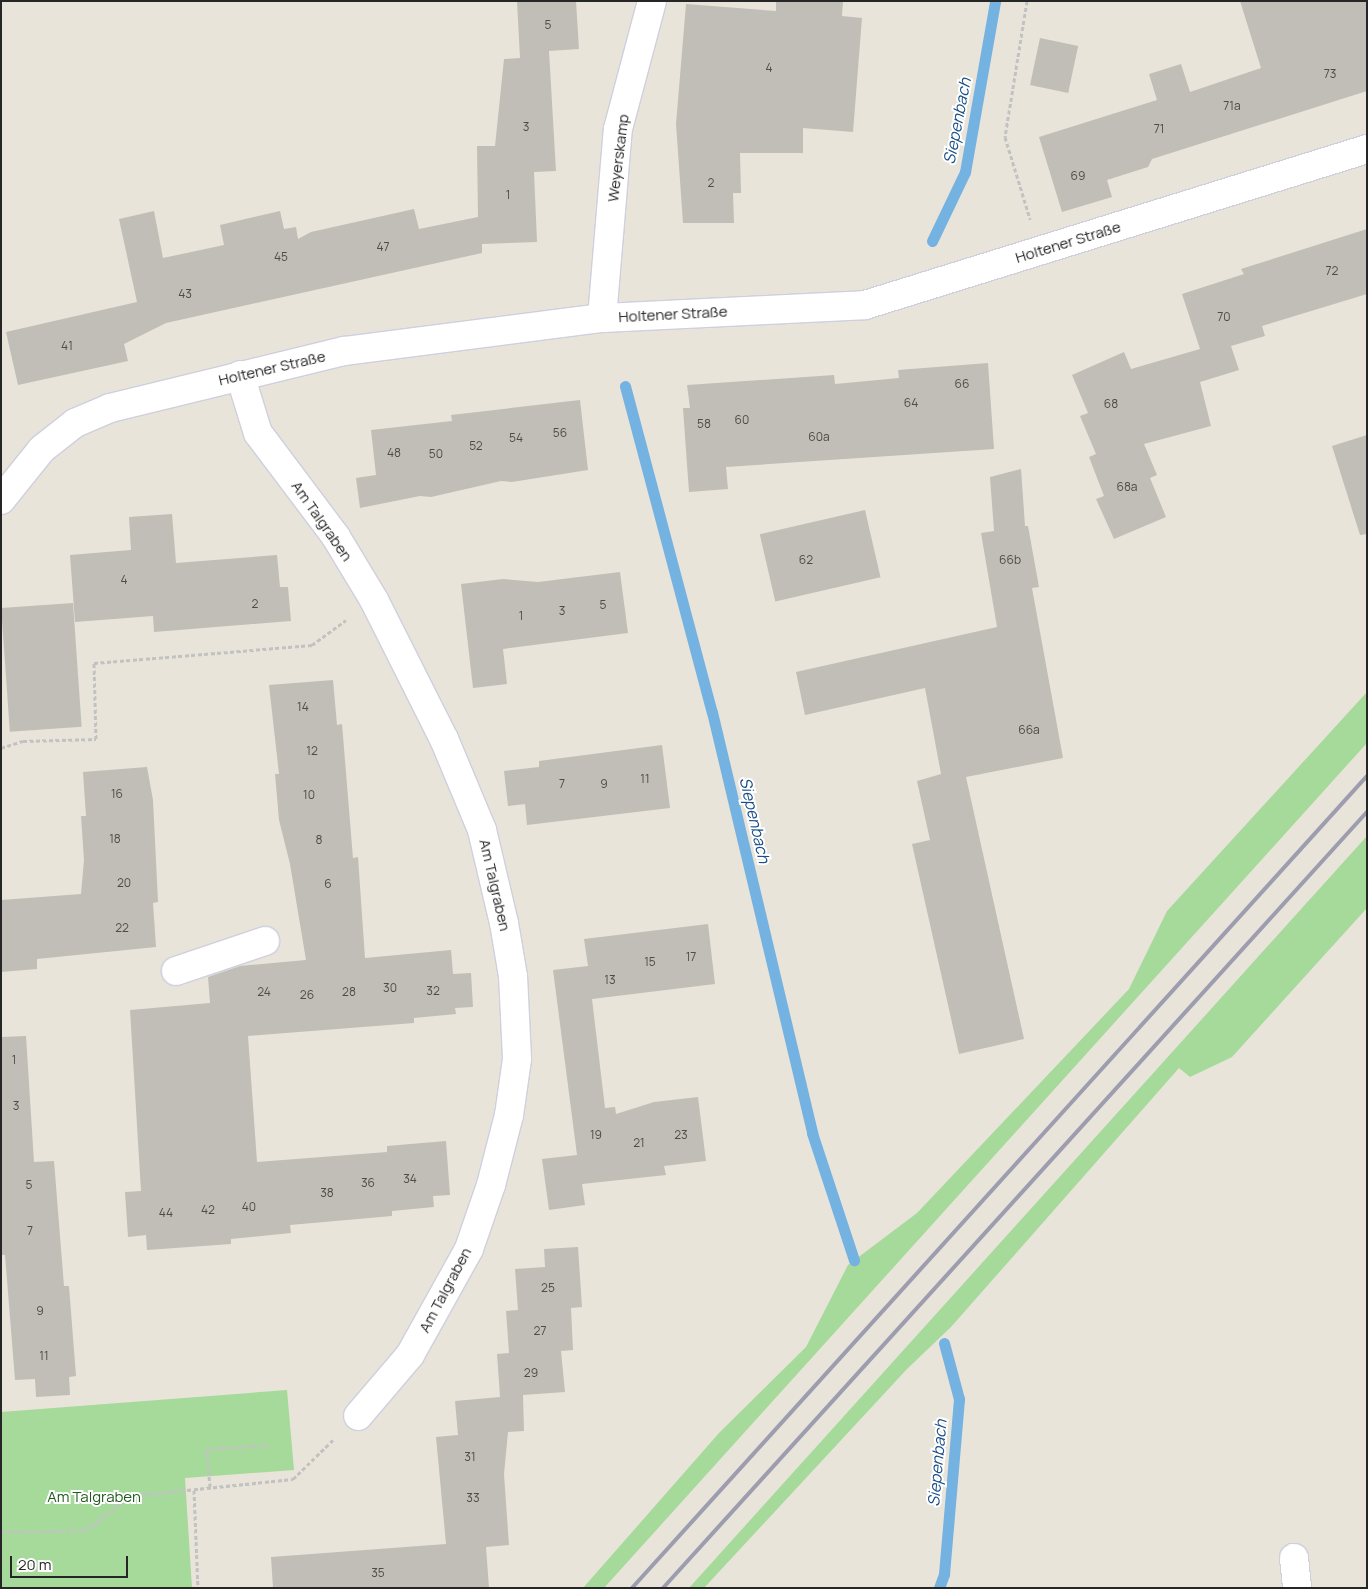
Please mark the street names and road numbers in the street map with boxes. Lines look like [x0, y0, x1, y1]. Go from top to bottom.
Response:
street label: Weyerskamp [604, 113, 632, 203]
street label: Holtener Straße [1013, 217, 1123, 267]
street label: Holtener Straße [618, 302, 728, 326]
street label: Holtener Straße [217, 347, 327, 389]
street label: Am Talgraben [288, 477, 356, 565]
street label: Am Talgraben [476, 837, 514, 933]
street label: Am Talgraben [415, 1244, 475, 1336]

